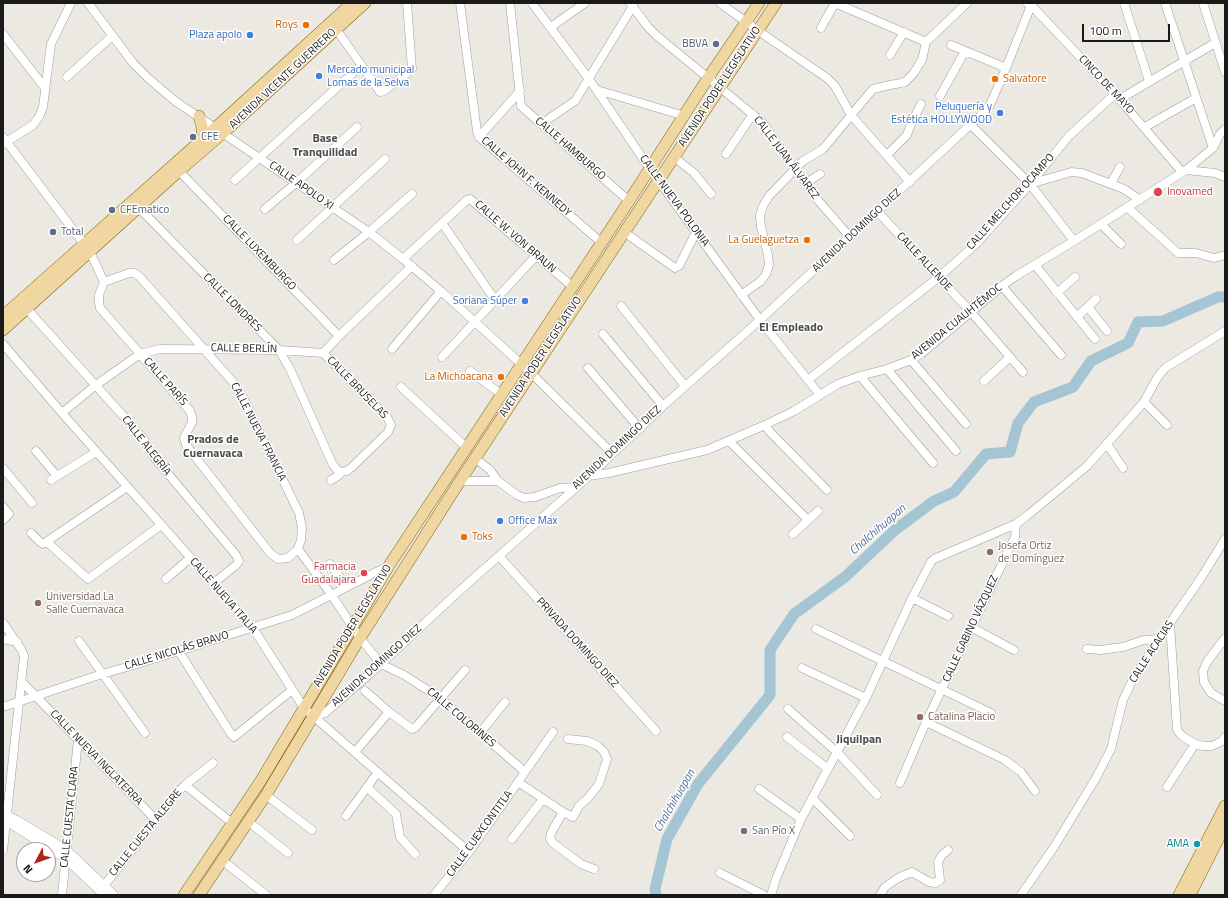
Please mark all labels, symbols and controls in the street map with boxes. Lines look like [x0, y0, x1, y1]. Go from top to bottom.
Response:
scale bar [1084, 16, 1172, 42]
place label: Roys [275, 18, 298, 32]
marker: Roys [301, 20, 311, 30]
text: 100 m [1089, 21, 1122, 40]
street label: AVENIDA PODER LEGISLATIVO [676, 24, 764, 150]
street label: AVENIDA VICENTE GUERRERO [227, 26, 339, 132]
place label: Plaza apolo [189, 28, 242, 42]
marker: Plaza apolo [245, 30, 255, 40]
place label: BBVA [682, 37, 708, 51]
marker: BBVA [711, 39, 721, 49]
street label: CINCO DE MAYO [1075, 53, 1137, 117]
place label: Mercado municipal Lomas de la Selva [327, 63, 414, 89]
marker: Mercado municipal Lomas de la Selva [314, 71, 324, 81]
place label: Salvatore [1003, 72, 1047, 86]
marker: Salvatore [990, 74, 1000, 84]
place label: Peluquería y Estética HOLLYWOOD [891, 100, 992, 126]
marker: Peluquería y Estética HOLLYWOOD [995, 108, 1005, 118]
street label: CALLE JUAN ÁLVAREZ [750, 114, 822, 202]
street label: CALLE HAMBURGO [532, 115, 608, 183]
place label: CFE [201, 130, 219, 144]
marker: CFE [188, 132, 198, 142]
district label: Base Tranquilidad [293, 132, 357, 160]
street label: CALLE JOHN F. KENNEDY [478, 134, 574, 220]
street label: CALLE MELCHOR OCAMPO [964, 151, 1058, 253]
street label: CALLE NUEVA POLONIA [636, 153, 712, 249]
street label: CALLE APOLO XI [266, 159, 336, 213]
place label: Inovamed [1167, 185, 1213, 199]
street label: AVENIDA DOMINGO DIEZ [810, 186, 904, 276]
marker: Inovamed [1152, 186, 1164, 198]
street label: CALLE W. VON BRAUN [472, 198, 558, 276]
place label: CFEmatico [120, 203, 169, 217]
marker: CFEmatico [107, 205, 117, 215]
street label: CALLE LUXEMBURGO [220, 212, 298, 294]
place label: Total [61, 225, 83, 239]
marker: Total [48, 227, 58, 237]
street label: CALLE ALLENDE [893, 230, 955, 294]
place label: La Guelaguetza [728, 233, 799, 247]
marker: La Guelaguetza [802, 235, 812, 245]
street label: CALLE LONDRES [200, 271, 264, 335]
street label: AVENIDA CUAUHTÉMOC [909, 281, 1005, 363]
place label: Soriana Súper [453, 294, 517, 308]
street label: AVENIDA PODER LEGISLATIVO [497, 294, 585, 420]
marker: Soriana Súper [520, 296, 530, 306]
district label: El Empleado [759, 321, 823, 335]
street label: CALLE BERLÍN [211, 342, 277, 356]
street label: CALLE BRUSELAS [324, 354, 390, 422]
street label: CALLE PARÍS [140, 355, 190, 409]
place label: La Michoacana [424, 370, 493, 384]
marker: La Michoacana [496, 372, 506, 382]
street label: CALLE NUEVA FRANCIA [227, 380, 289, 484]
street label: AVENIDA DOMINGO DIEZ [570, 403, 664, 493]
street label: CALLE ALEGRÍA [119, 413, 173, 479]
district label: Prados de Cuernavaca [183, 433, 243, 461]
water label: Chalchihuapan [847, 502, 909, 558]
place label: Office Max [508, 514, 557, 528]
marker: Office Max [495, 516, 505, 526]
place label: Toks [472, 530, 493, 544]
marker: Toks [459, 532, 469, 542]
place label: Josefa Ortiz de Domínguez [998, 539, 1064, 565]
marker: Josefa Ortiz de Domínguez [985, 547, 995, 557]
street label: CALLE NUEVA ITALIA [186, 555, 260, 637]
place label: Farmacia Guadalajara [301, 560, 356, 586]
street label: AVENIDA PODER LEGISLATIVO [311, 562, 395, 690]
marker: Farmacia Guadalajara [359, 568, 369, 578]
street label: CALLE GABINO VÁZQUEZ [940, 573, 1002, 685]
place label: Universidad La Salle Cuernavaca [46, 590, 124, 616]
street label: PRIVADA DOMINGO DIEZ [533, 595, 621, 691]
marker: Universidad La Salle Cuernavaca [33, 598, 43, 608]
street label: CALLE ACACIAS [1127, 618, 1177, 686]
street label: AVENIDA DOMINGO DIEZ [329, 622, 425, 710]
street label: CALLE NICOLÁS BRAVO [123, 629, 231, 673]
street label: CALLE COLORINES [424, 685, 498, 751]
street label: CALLE NUEVA INGLATERRA [47, 708, 145, 808]
place label: Catalina Placio [928, 710, 995, 724]
marker: Catalina Placio [915, 712, 925, 722]
district label: Jiquilpan [836, 733, 882, 747]
street label: CALLE CUESTA CLARA [58, 766, 82, 868]
water label: Chalchihuapan [651, 767, 699, 835]
street label: CALLE CUESTA ALEGRE [107, 787, 185, 879]
street label: CALLE CUEXCONTITLA [444, 788, 516, 880]
place label: San Pío X [752, 824, 795, 838]
marker: San Pío X [739, 826, 749, 836]
place label: AMA [1167, 837, 1189, 851]
marker: AMA [1192, 839, 1202, 849]
north arrow [16, 842, 56, 882]
text: N [19, 861, 36, 877]

